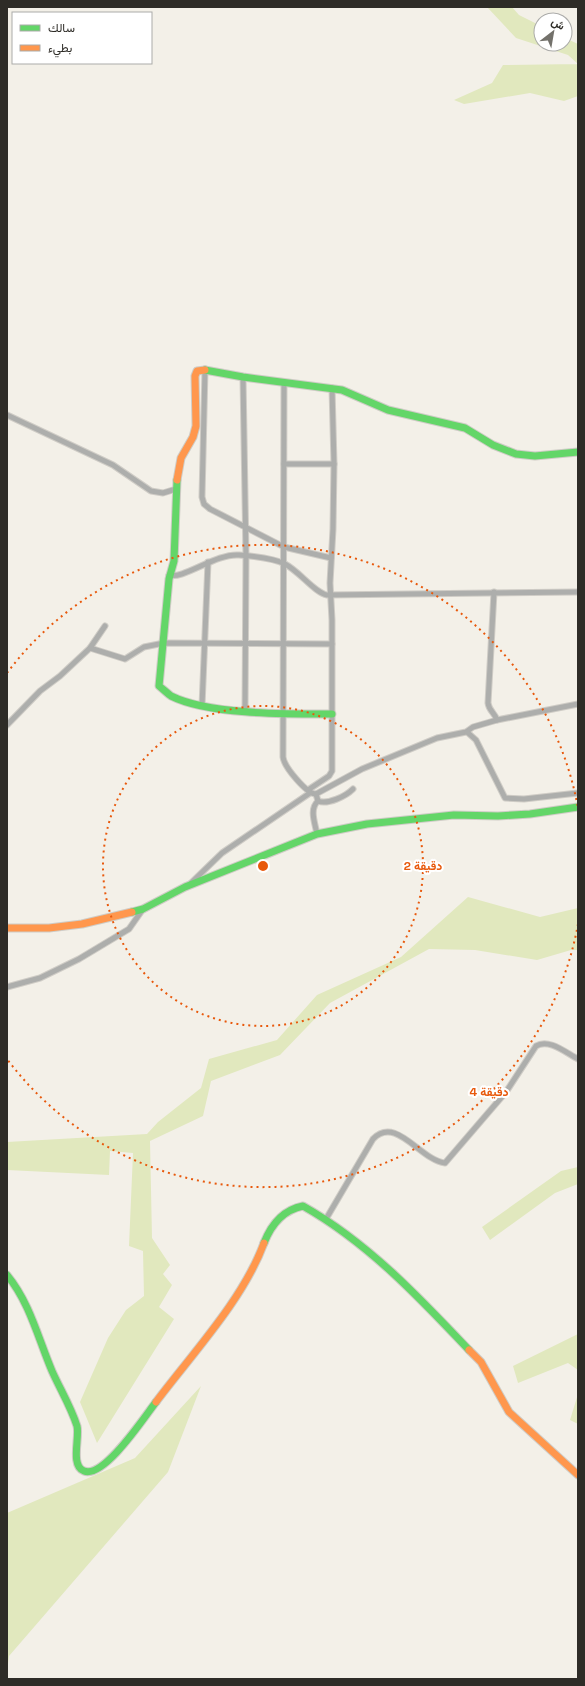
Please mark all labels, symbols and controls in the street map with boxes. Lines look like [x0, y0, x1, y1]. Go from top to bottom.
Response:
legend [12, 12, 152, 64]
north arrow [533, 12, 573, 52]
text: ش [549, 14, 567, 33]
text: سالك [48, 20, 75, 36]
text: بطيء [48, 40, 72, 58]
text: 2 دقيقة [404, 858, 442, 874]
centre of rings [256, 859, 270, 873]
text: 4 دقيقة [470, 1084, 509, 1100]

